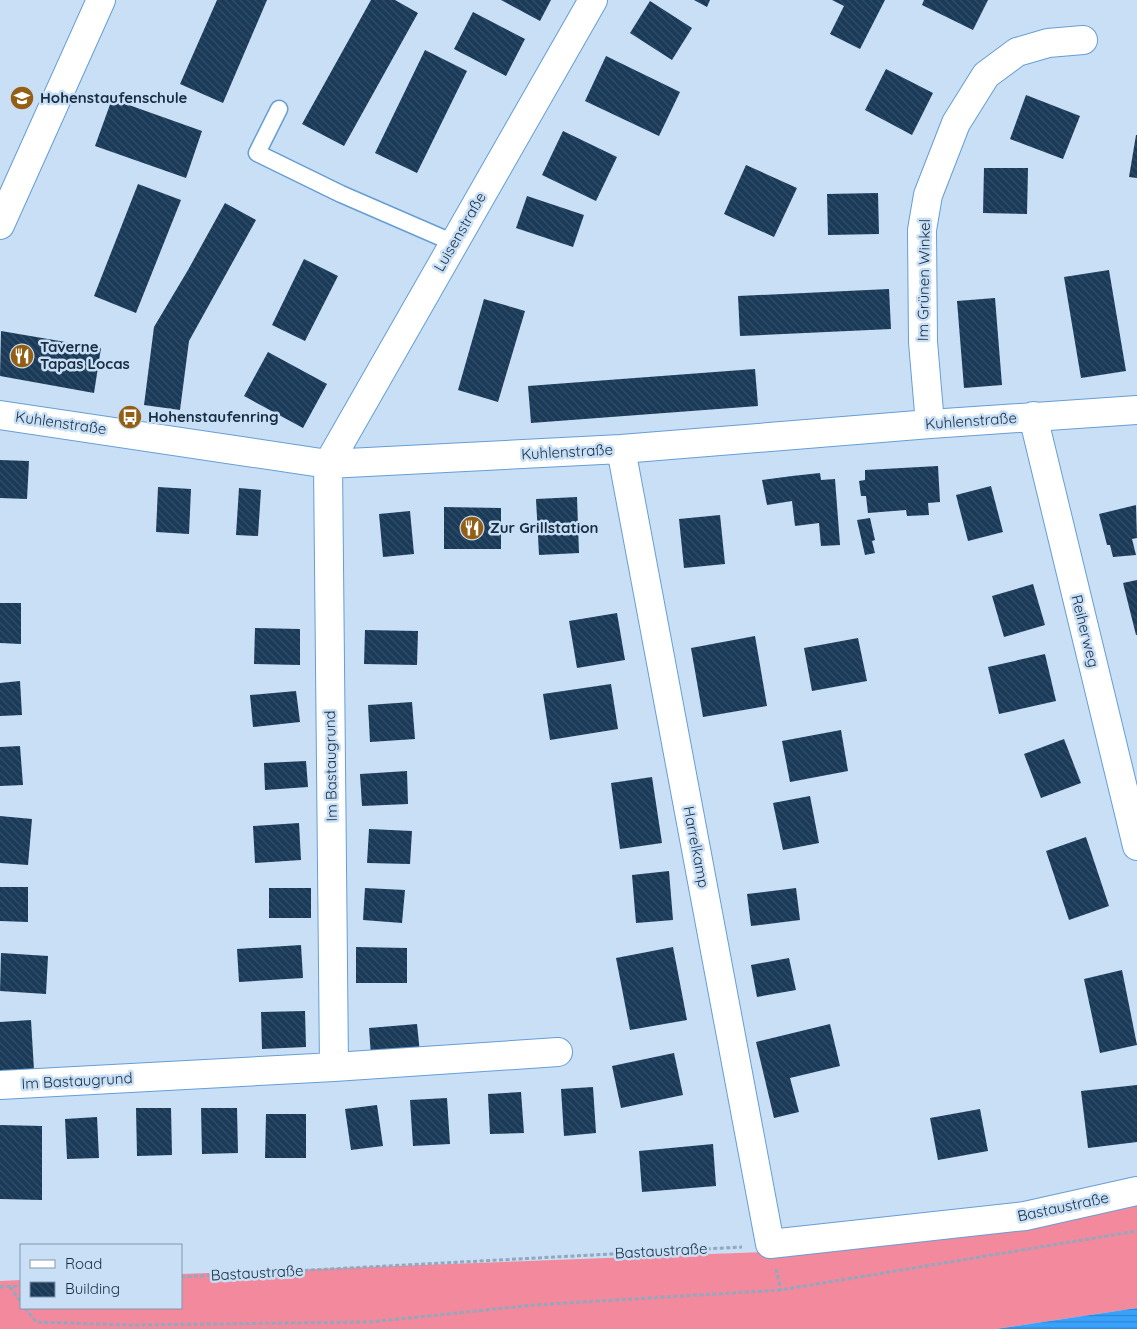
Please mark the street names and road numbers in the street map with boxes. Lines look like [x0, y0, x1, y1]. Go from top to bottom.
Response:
street label: Luisenstraße [429, 189, 490, 275]
street label: Im Grünen Winkel [913, 219, 934, 341]
street label: Kuhlenstraße [14, 407, 108, 438]
street label: Kuhlenstraße [925, 408, 1017, 433]
street label: Kuhlenstraße [521, 440, 613, 463]
street label: Reiherweg [1067, 593, 1104, 669]
street label: Im Bastaugrund [320, 710, 341, 822]
street label: Harrelkamp [679, 804, 714, 889]
street label: Im Bastaugrund [21, 1068, 133, 1093]
street label: Bastaustraße [1016, 1188, 1110, 1225]
street label: Bastaustraße [614, 1239, 708, 1262]
street label: Bastaustraße [210, 1261, 304, 1284]

